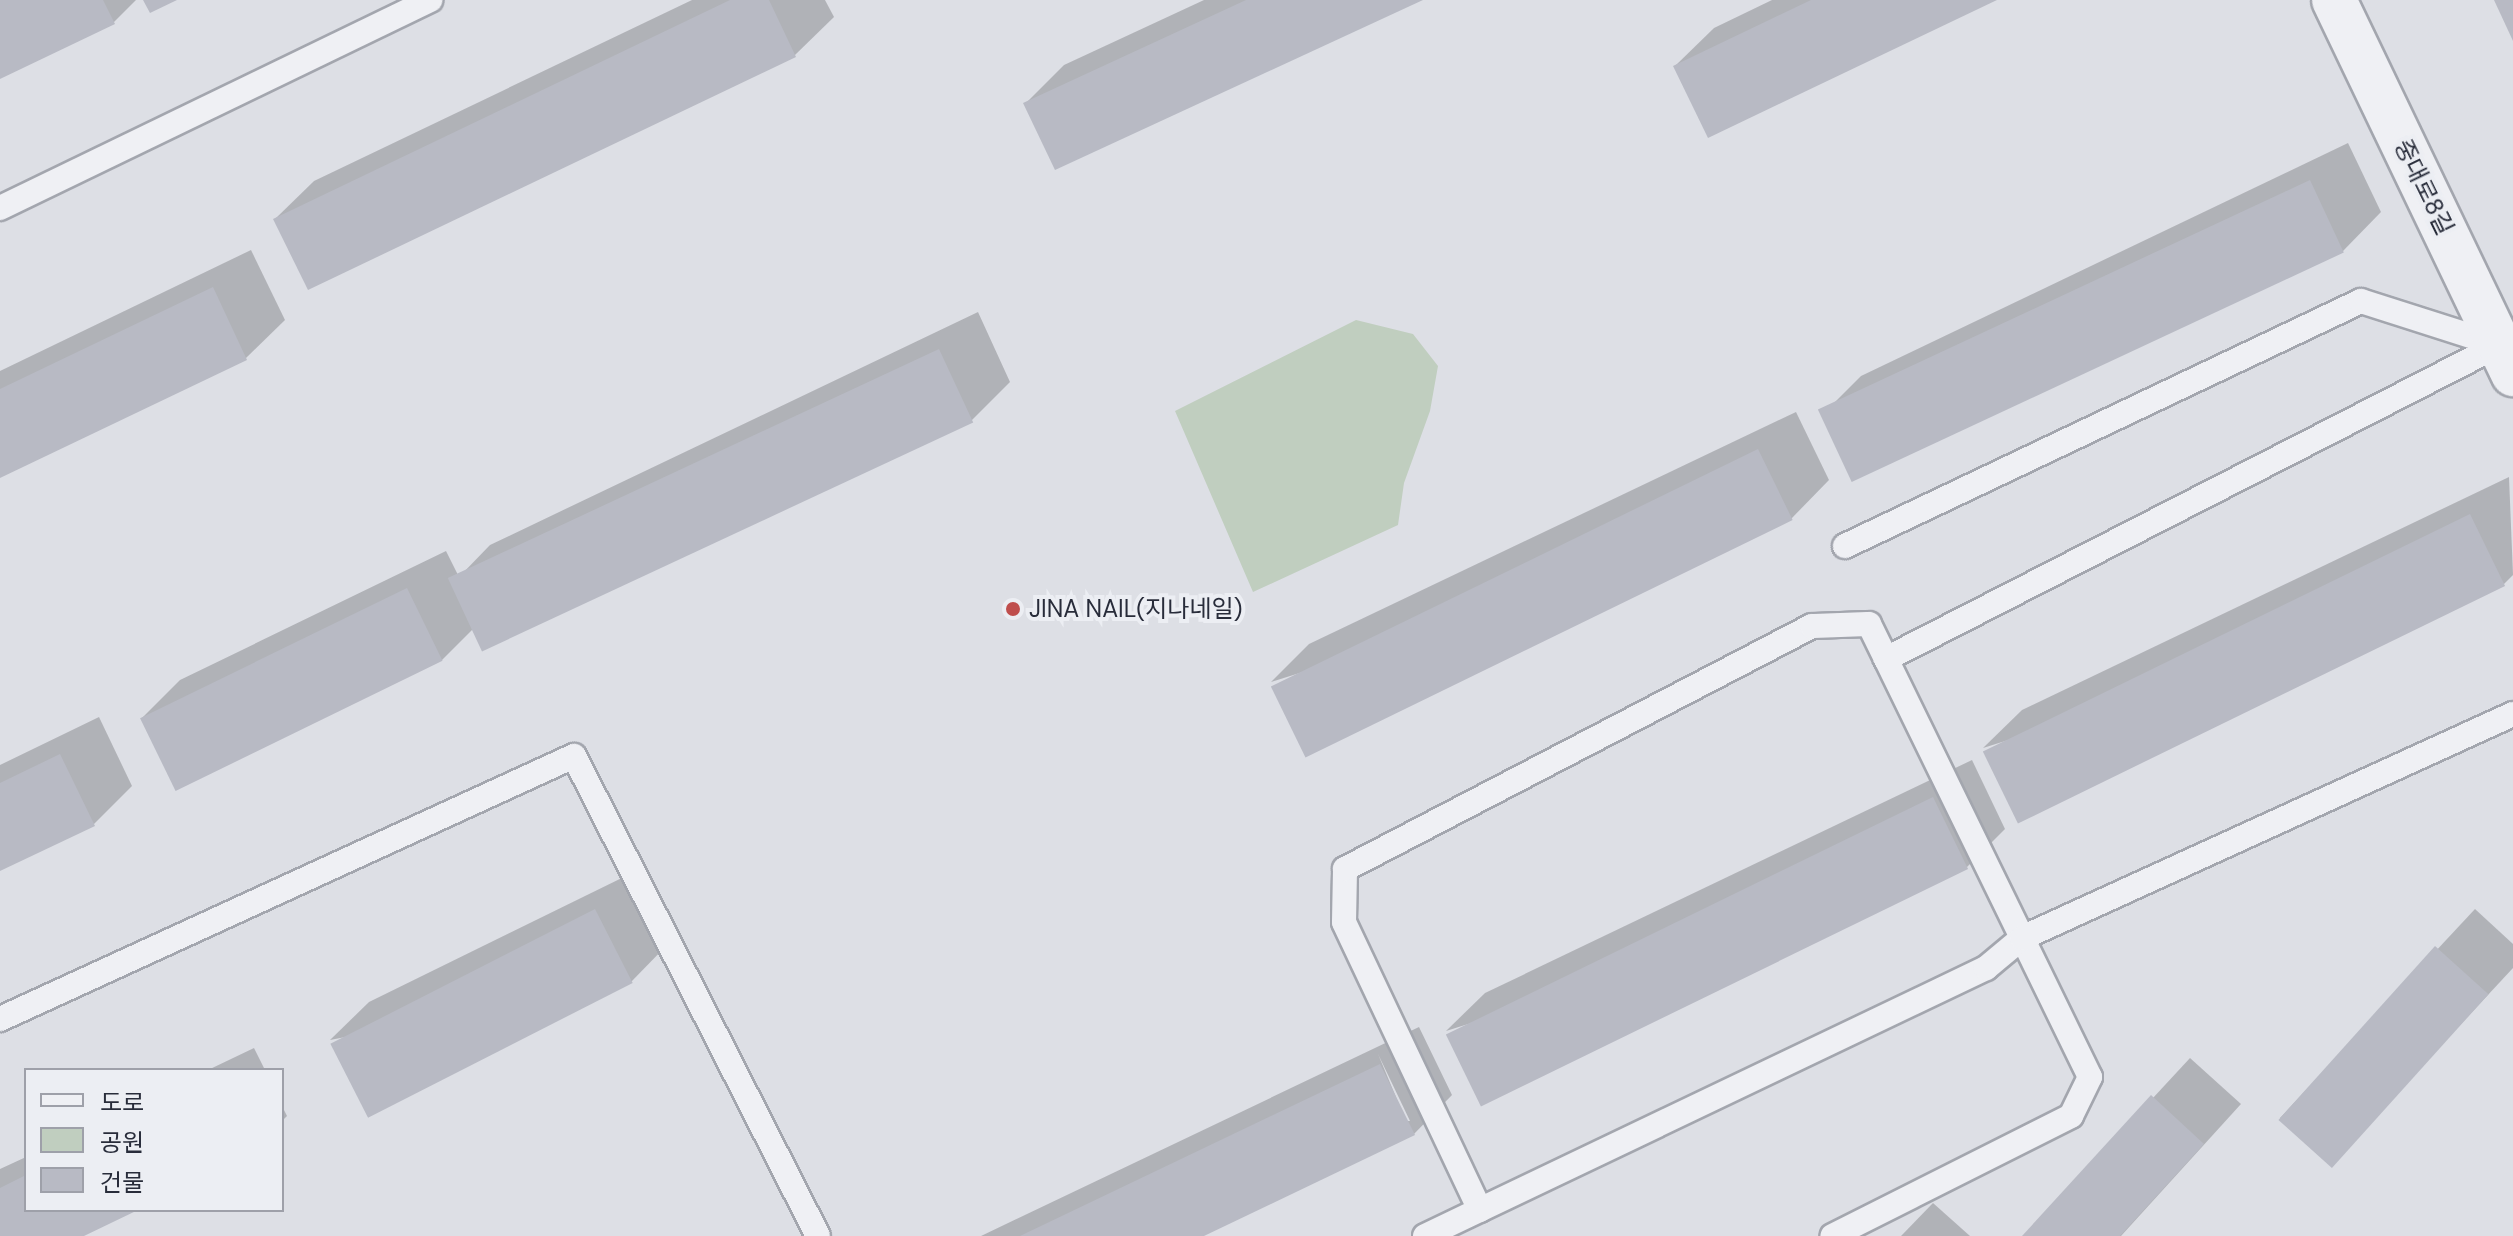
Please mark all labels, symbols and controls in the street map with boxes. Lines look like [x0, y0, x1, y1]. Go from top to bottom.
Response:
street label: 중대로8길 [2389, 134, 2459, 240]
place label: JINA NAIL(지나네일) [1029, 595, 1243, 623]
marker: JINA NAIL(지나네일) [1004, 600, 1022, 618]
legend [24, 1068, 284, 1212]
text: 도로 [100, 1087, 144, 1118]
text: 공원 [100, 1127, 144, 1158]
text: 건물 [100, 1167, 144, 1198]

